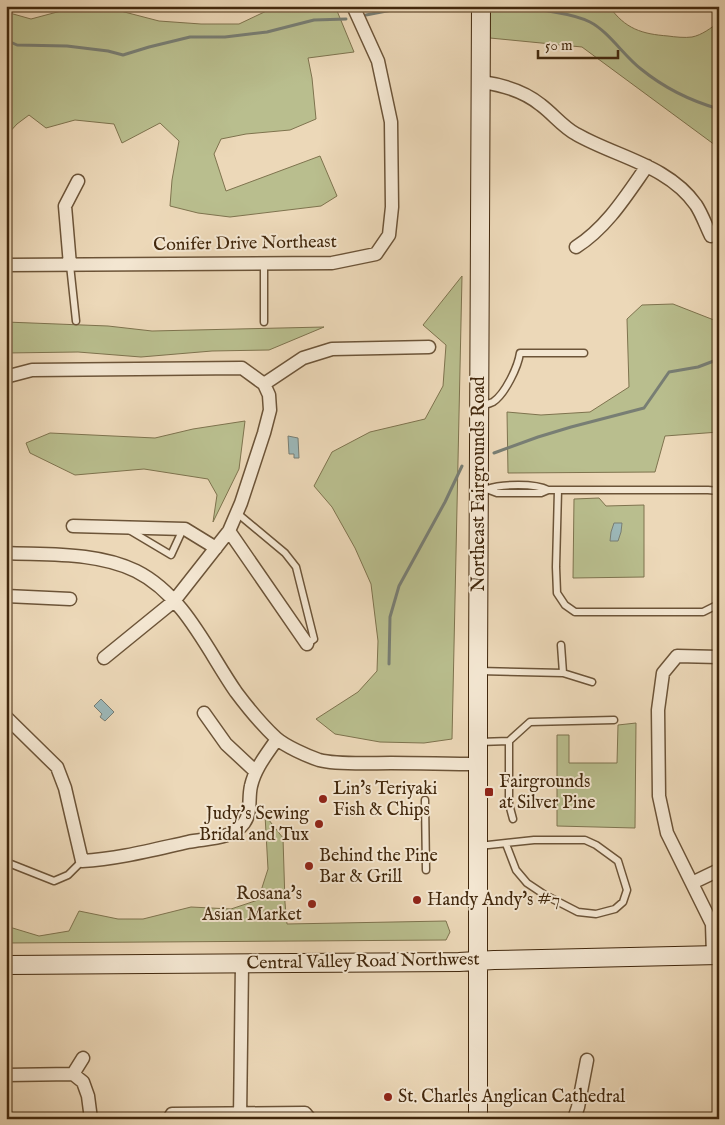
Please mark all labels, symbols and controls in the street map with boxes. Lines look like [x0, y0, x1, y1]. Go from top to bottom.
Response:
scale bar [538, 28, 618, 60]
text: 50 m [545, 36, 573, 55]
street label: Conifer Drive Northeast [153, 231, 337, 257]
street label: Northeast Fairgrounds Road [468, 376, 491, 592]
place label: Fairgrounds at Silver Pine [499, 771, 595, 815]
place label: Lin's Teriyaki Fish & Chips [333, 778, 438, 822]
marker: Fairgrounds at Silver Pine [483, 786, 495, 798]
marker: Lin's Teriyaki Fish & Chips [317, 793, 329, 805]
place label: Judy's Sewing Bridal and Tux [199, 803, 309, 847]
marker: Judy's Sewing Bridal and Tux [313, 818, 325, 830]
place label: Behind the Pine Bar & Grill [319, 845, 438, 889]
marker: Behind the Pine Bar & Grill [303, 860, 315, 872]
place label: Rosana's Asian Market [201, 883, 302, 927]
place label: Handy Andy's #7 [427, 889, 560, 912]
marker: Handy Andy's #7 [411, 894, 423, 906]
marker: Rosana's Asian Market [306, 898, 318, 910]
street label: Central Valley Road Northwest [246, 948, 480, 976]
place label: St. Charles Anglican Cathedral [398, 1086, 625, 1109]
marker: St. Charles Anglican Cathedral [382, 1091, 394, 1103]

